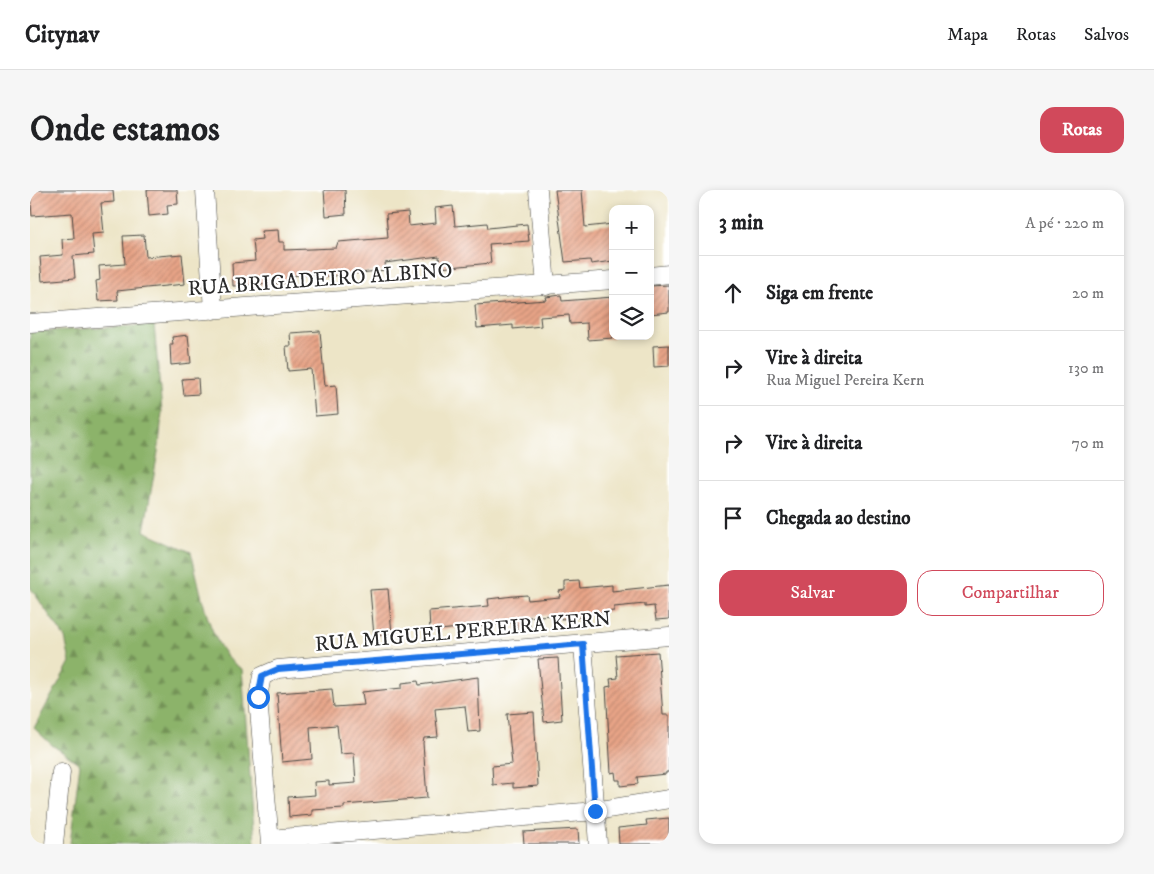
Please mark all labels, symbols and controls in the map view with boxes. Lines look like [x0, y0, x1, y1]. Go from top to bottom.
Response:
text: Citynav [25, 20, 99, 50]
text: Mapa [947, 24, 988, 46]
text: Rotas [1016, 24, 1056, 46]
text: Salvos [1084, 24, 1129, 46]
button: Rotas [1040, 107, 1124, 153]
text: Onde estamos [30, 108, 220, 152]
map controls [609, 205, 654, 340]
button: + [609, 205, 654, 250]
text: 3 min [719, 210, 764, 236]
text: A pé · 220 m [1025, 213, 1104, 233]
button: − [609, 250, 654, 295]
street label: RUA BRIGADEIRO ALBINO [187, 258, 453, 302]
icon: ahead [719, 279, 747, 307]
text: Siga em frente [766, 282, 873, 305]
text: 20 m [1072, 283, 1104, 303]
button: layers [609, 295, 654, 340]
text: Vire à direita [766, 347, 862, 370]
icon: right [719, 354, 747, 382]
text: 130 m [1068, 358, 1104, 378]
text: Rua Miguel Pereira Kern [766, 370, 924, 390]
icon: right [719, 429, 747, 457]
text: Vire à direita [766, 432, 862, 455]
text: 70 m [1072, 433, 1104, 453]
icon: arrive [719, 504, 747, 532]
text: Chegada ao destino [766, 507, 911, 530]
button: Salvar [719, 570, 907, 616]
button: Compartilhar [917, 570, 1104, 616]
street label: RUA MIGUEL PEREIRA KERN [314, 606, 612, 658]
route start [247, 686, 270, 709]
route end [584, 800, 607, 823]

